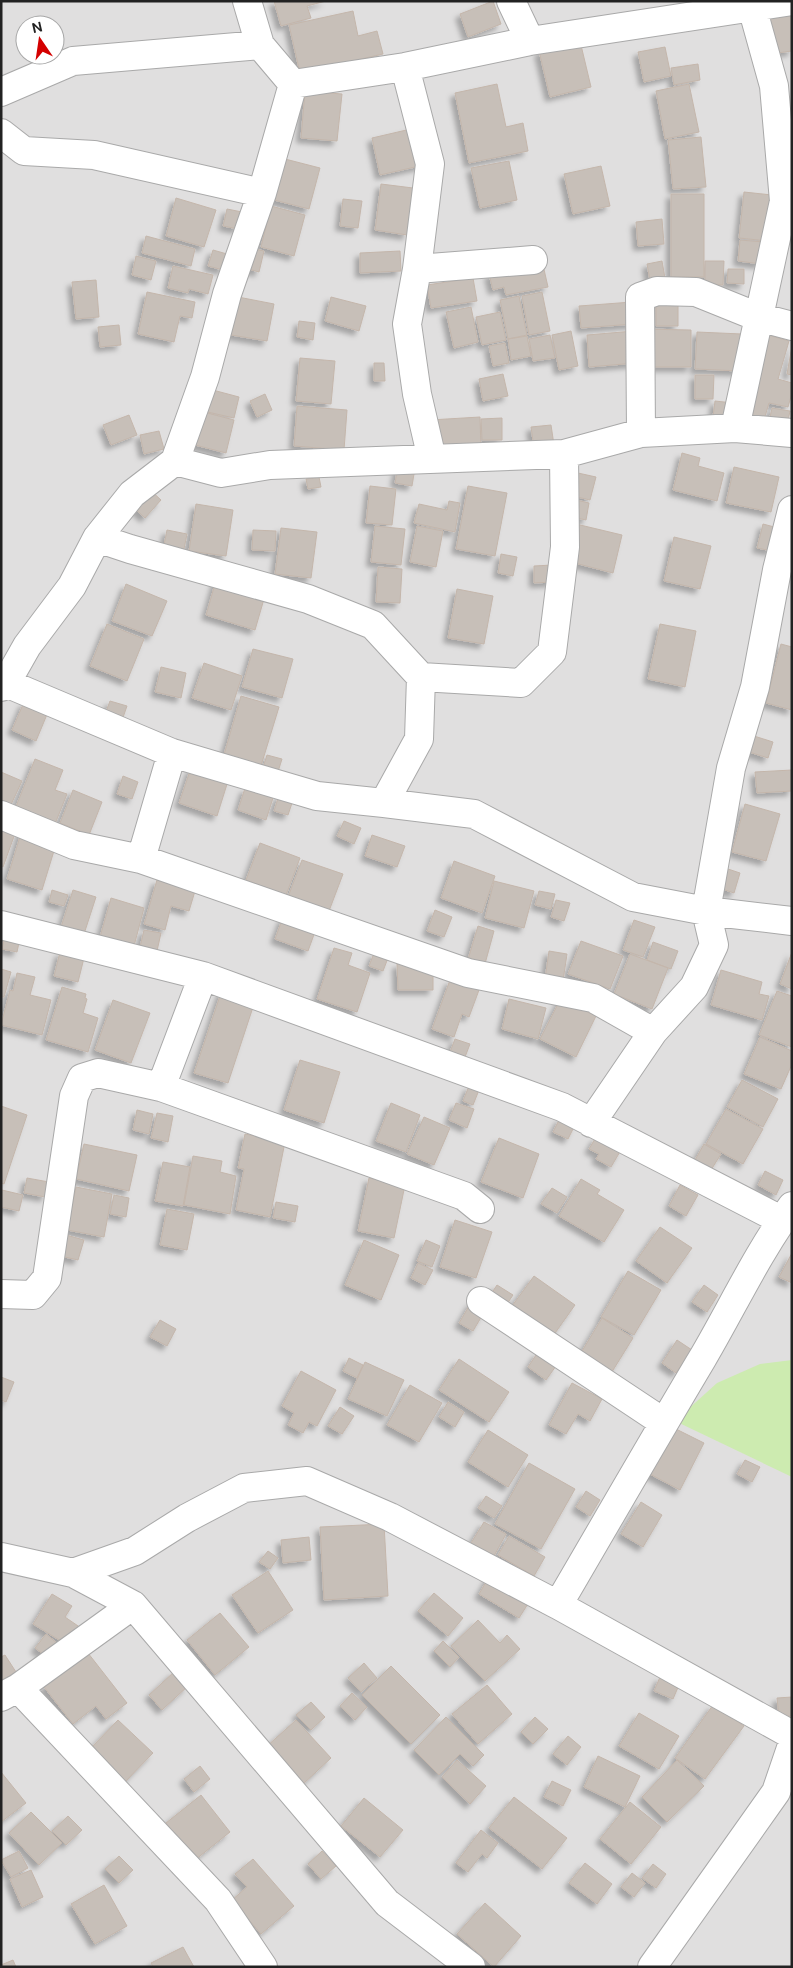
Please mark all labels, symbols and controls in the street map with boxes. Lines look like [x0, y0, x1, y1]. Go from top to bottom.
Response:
north arrow [15, 15, 65, 65]
text: N [30, 17, 44, 37]

